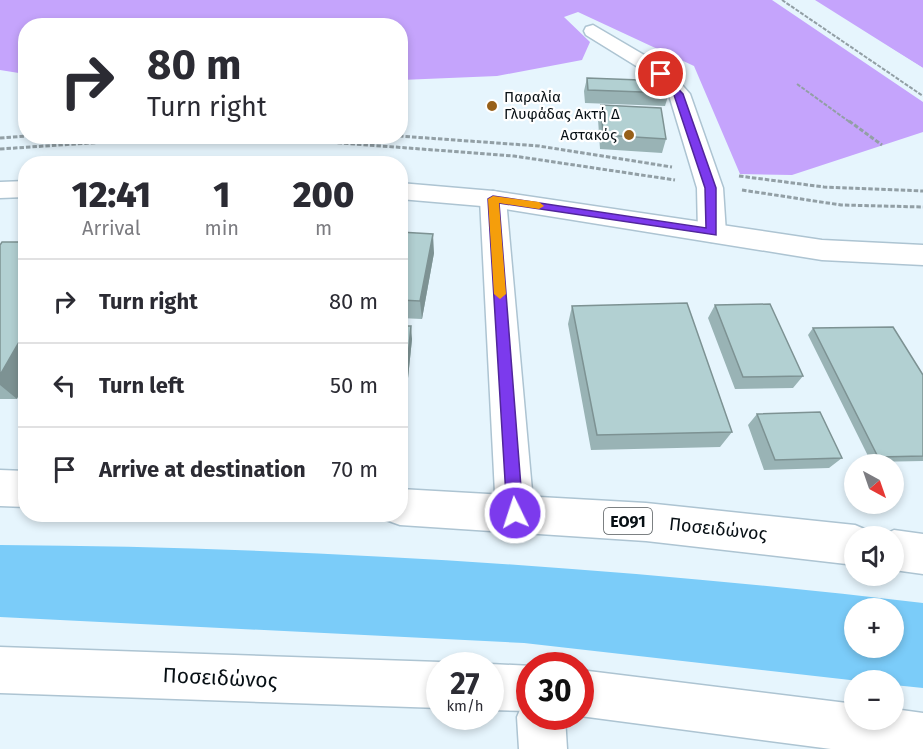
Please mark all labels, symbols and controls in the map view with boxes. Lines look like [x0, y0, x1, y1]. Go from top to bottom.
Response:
text: 80 m [147, 40, 241, 90]
icon: right [48, 42, 126, 120]
pin [635, 48, 686, 99]
icon: arrive [644, 57, 677, 90]
place label: Παραλία Γλυφάδας Ακτή Δ [504, 88, 620, 123]
text: Turn right [147, 91, 267, 123]
marker: Παραλία Γλυφάδας Ακτή Δ [485, 99, 499, 113]
place label: Αστακός [561, 126, 617, 144]
marker: Αστακός [622, 128, 636, 142]
text: 12:41 [72, 173, 151, 217]
text: 1 [213, 173, 230, 217]
text: 200 [293, 173, 354, 217]
text: Arrival [82, 216, 141, 240]
text: min [205, 216, 239, 240]
text: m [315, 216, 332, 240]
icon: right [48, 285, 81, 318]
text: Turn right [99, 288, 198, 315]
text: 80 m [329, 288, 378, 315]
icon: left [48, 369, 81, 402]
text: Turn left [99, 372, 184, 399]
text: 50 m [330, 372, 378, 399]
icon: arrive [48, 453, 81, 486]
north arrow [844, 454, 904, 514]
map controls [844, 454, 904, 730]
text: Arrive at destination [99, 456, 306, 483]
text: 70 m [332, 456, 378, 483]
position arrow [483, 481, 547, 545]
road number: ΕΟ91 [604, 508, 652, 534]
street label: Ποσειδώνος [668, 513, 769, 545]
button: sound [844, 526, 904, 586]
button: + [844, 598, 904, 658]
speed limit sign: 30 [516, 652, 594, 730]
street label: Ποσειδώνος [162, 662, 278, 694]
text: 27 [450, 666, 480, 702]
button: − [844, 670, 904, 730]
text: km/h [446, 697, 484, 715]

